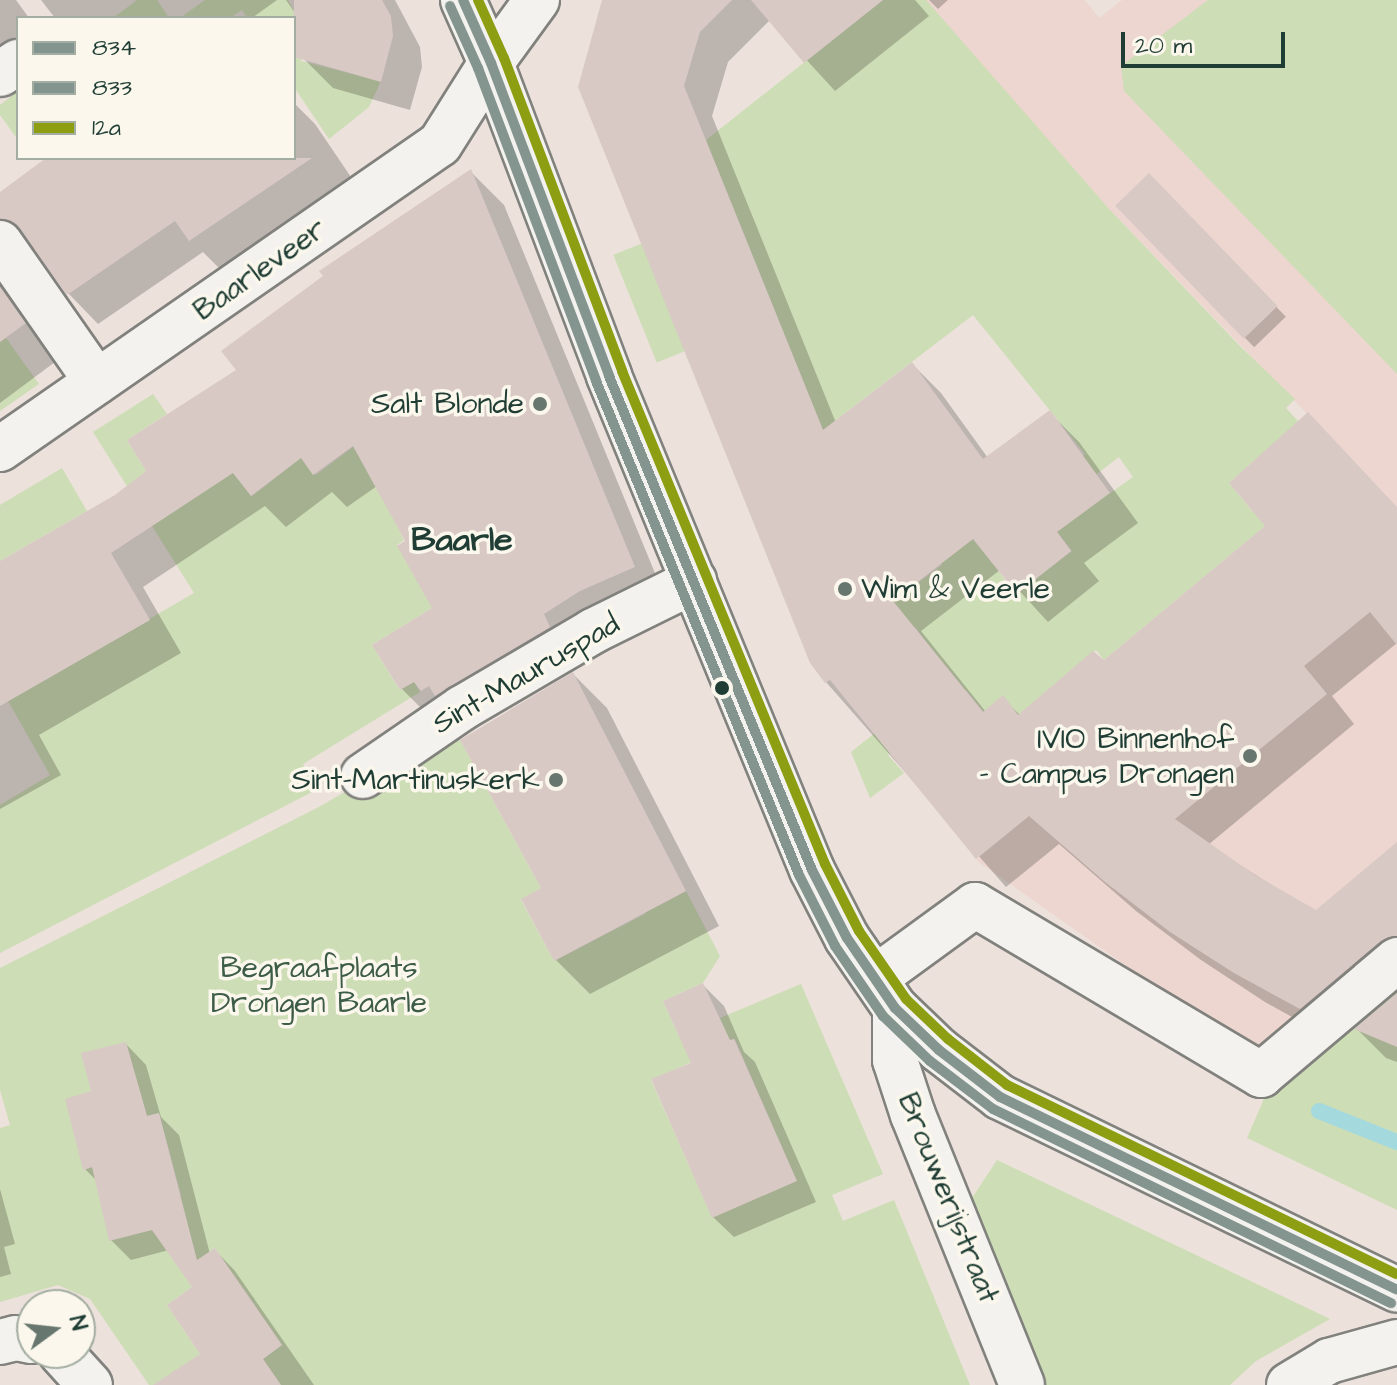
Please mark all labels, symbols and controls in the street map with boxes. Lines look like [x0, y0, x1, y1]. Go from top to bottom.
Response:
legend [16, 16, 296, 160]
scale bar [1125, 16, 1289, 66]
text: 20 m [1135, 29, 1192, 63]
text: 834 [92, 31, 136, 65]
text: 833 [92, 71, 132, 105]
text: 12a [92, 111, 121, 145]
street label: Baarleveer [187, 211, 333, 329]
place label: Salt Blonde [371, 386, 524, 422]
marker: Salt Blonde [531, 395, 549, 413]
district label: Baarle [411, 521, 513, 561]
place label: Wim & Veerle [861, 571, 1050, 607]
marker: Wim & Veerle [836, 580, 854, 598]
street label: Sint-Mauruspad [426, 606, 626, 742]
unlabelled marker [714, 680, 730, 696]
place label: IVIO Binnenhof - Campus Drongen [979, 721, 1234, 792]
marker: IVIO Binnenhof - Campus Drongen [1241, 747, 1259, 765]
place label: Sint-Martinuskerk [292, 762, 540, 798]
marker: Sint-Martinuskerk [547, 771, 565, 789]
park label: Begraafplaats Drongen Baarle [211, 950, 427, 1020]
street label: Brouwerijstraat [889, 1088, 1007, 1308]
north arrow [16, 1289, 96, 1369]
text: N [61, 1312, 94, 1334]

